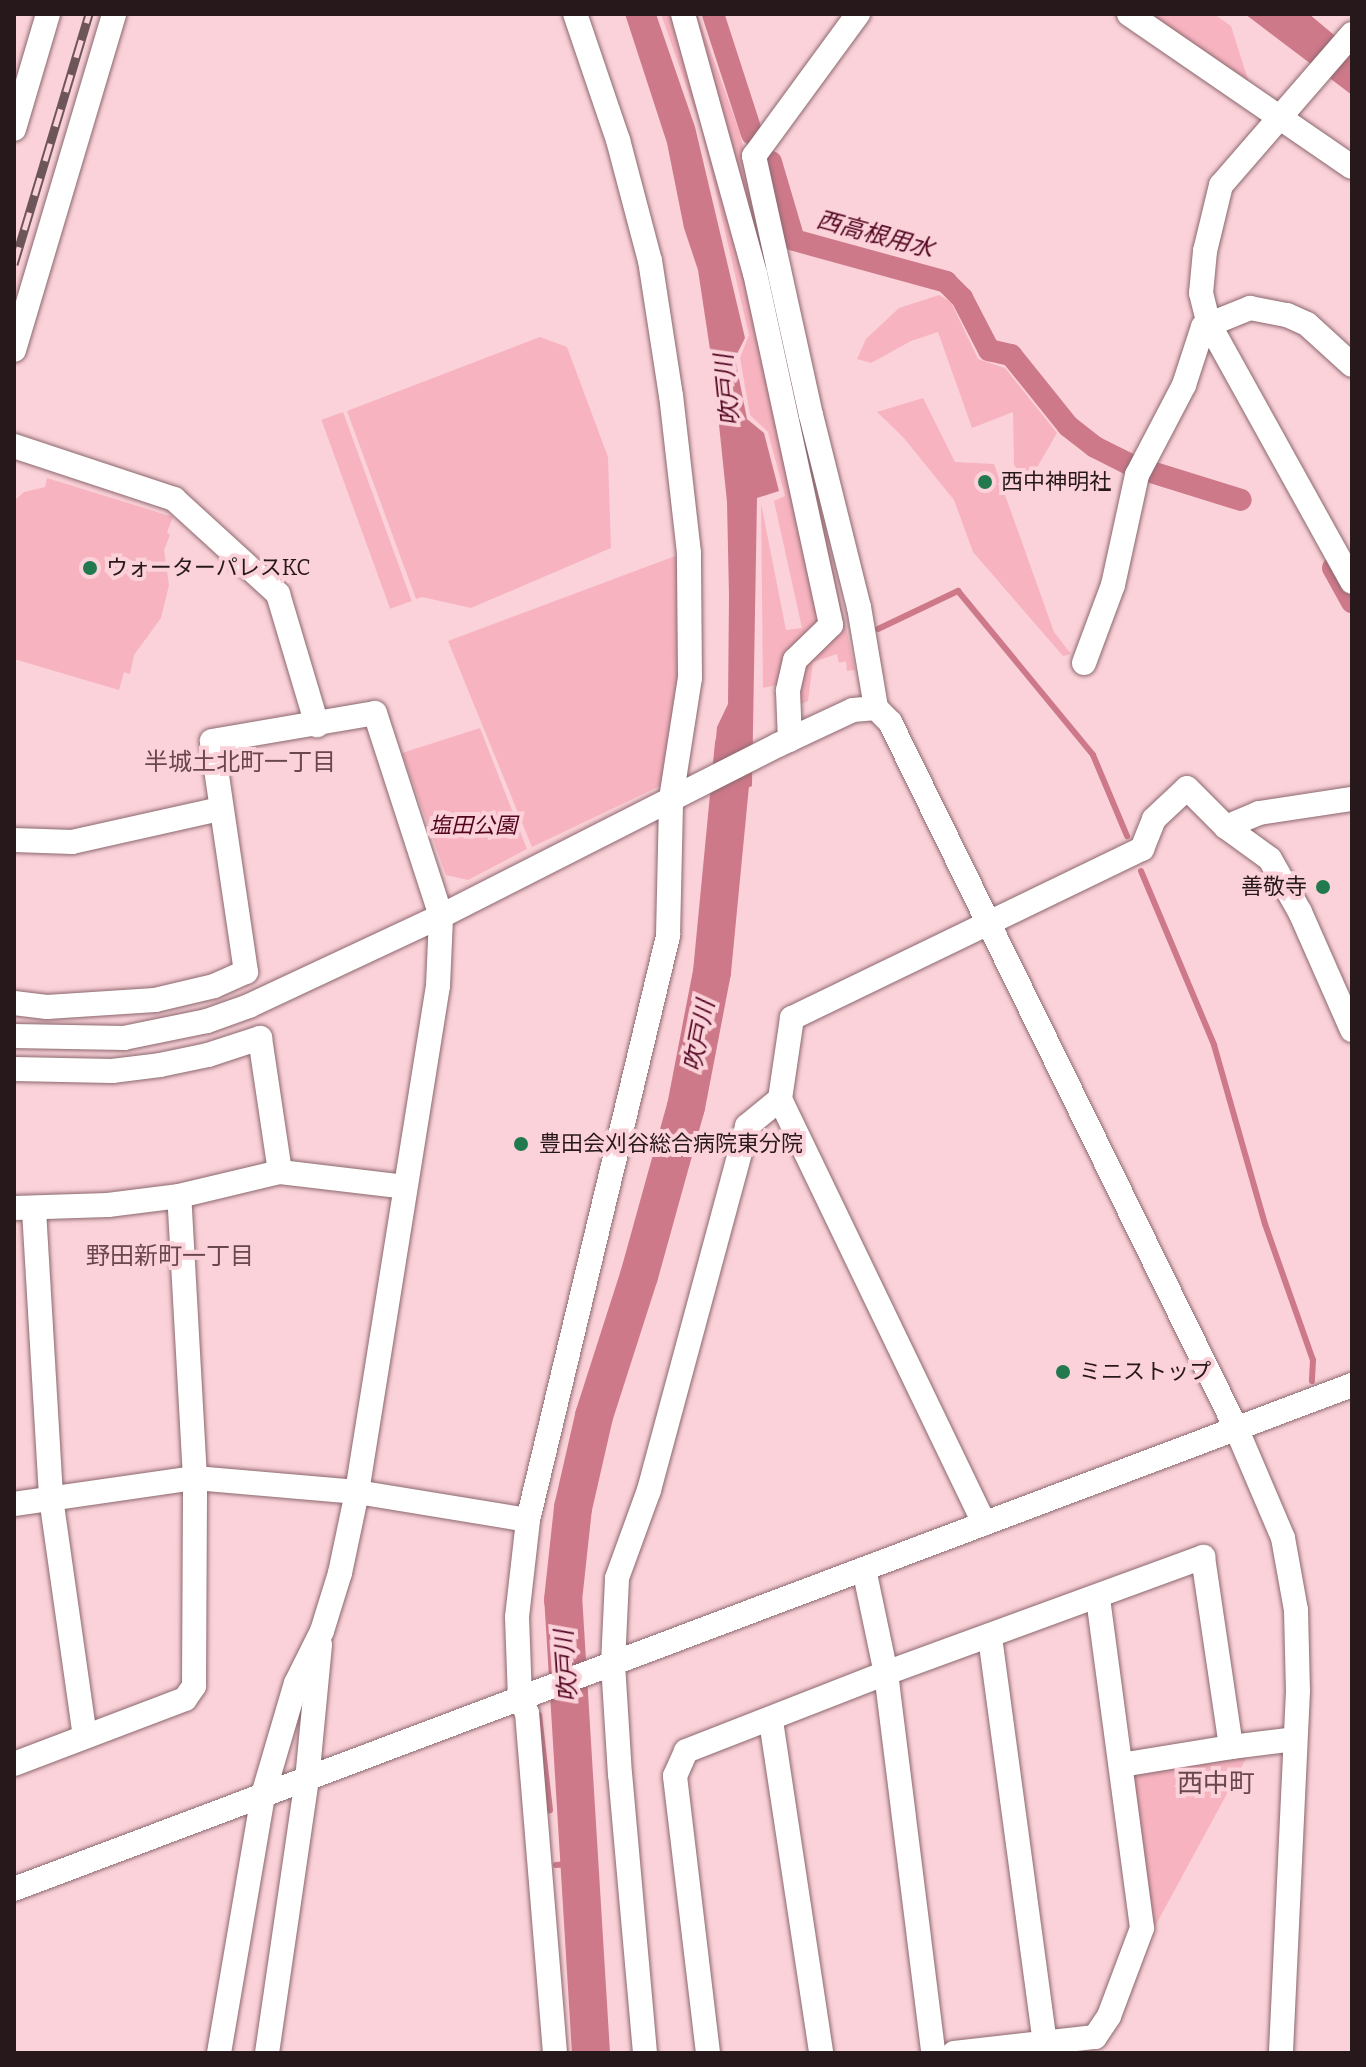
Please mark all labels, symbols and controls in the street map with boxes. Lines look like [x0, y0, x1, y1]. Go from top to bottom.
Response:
water label: 西高根用水 [813, 206, 937, 264]
water label: 吹戸川 [710, 353, 746, 427]
place label: 西中神明社 [1001, 469, 1111, 495]
marker: 西中神明社 [976, 473, 994, 491]
place label: ウォーターパレスKC [106, 555, 311, 581]
marker: ウォーターパレスKC [81, 559, 99, 577]
district label: 半城土北町一丁目 [144, 749, 336, 777]
park label: 塩田公園 [429, 813, 517, 839]
place label: 善敬寺 [1241, 874, 1307, 900]
marker: 善敬寺 [1314, 878, 1332, 896]
water label: 吹戸川 [679, 998, 721, 1074]
place label: 豊田会刈谷総合病院東分院 [539, 1131, 803, 1157]
marker: 豊田会刈谷総合病院東分院 [510, 1133, 532, 1155]
district label: 野田新町一丁目 [86, 1243, 254, 1271]
place label: ミニストップ [1079, 1359, 1211, 1385]
marker: ミニストップ [1054, 1363, 1072, 1381]
water label: 吹戸川 [550, 1629, 584, 1703]
district label: 西中町 [1177, 1768, 1255, 1800]

